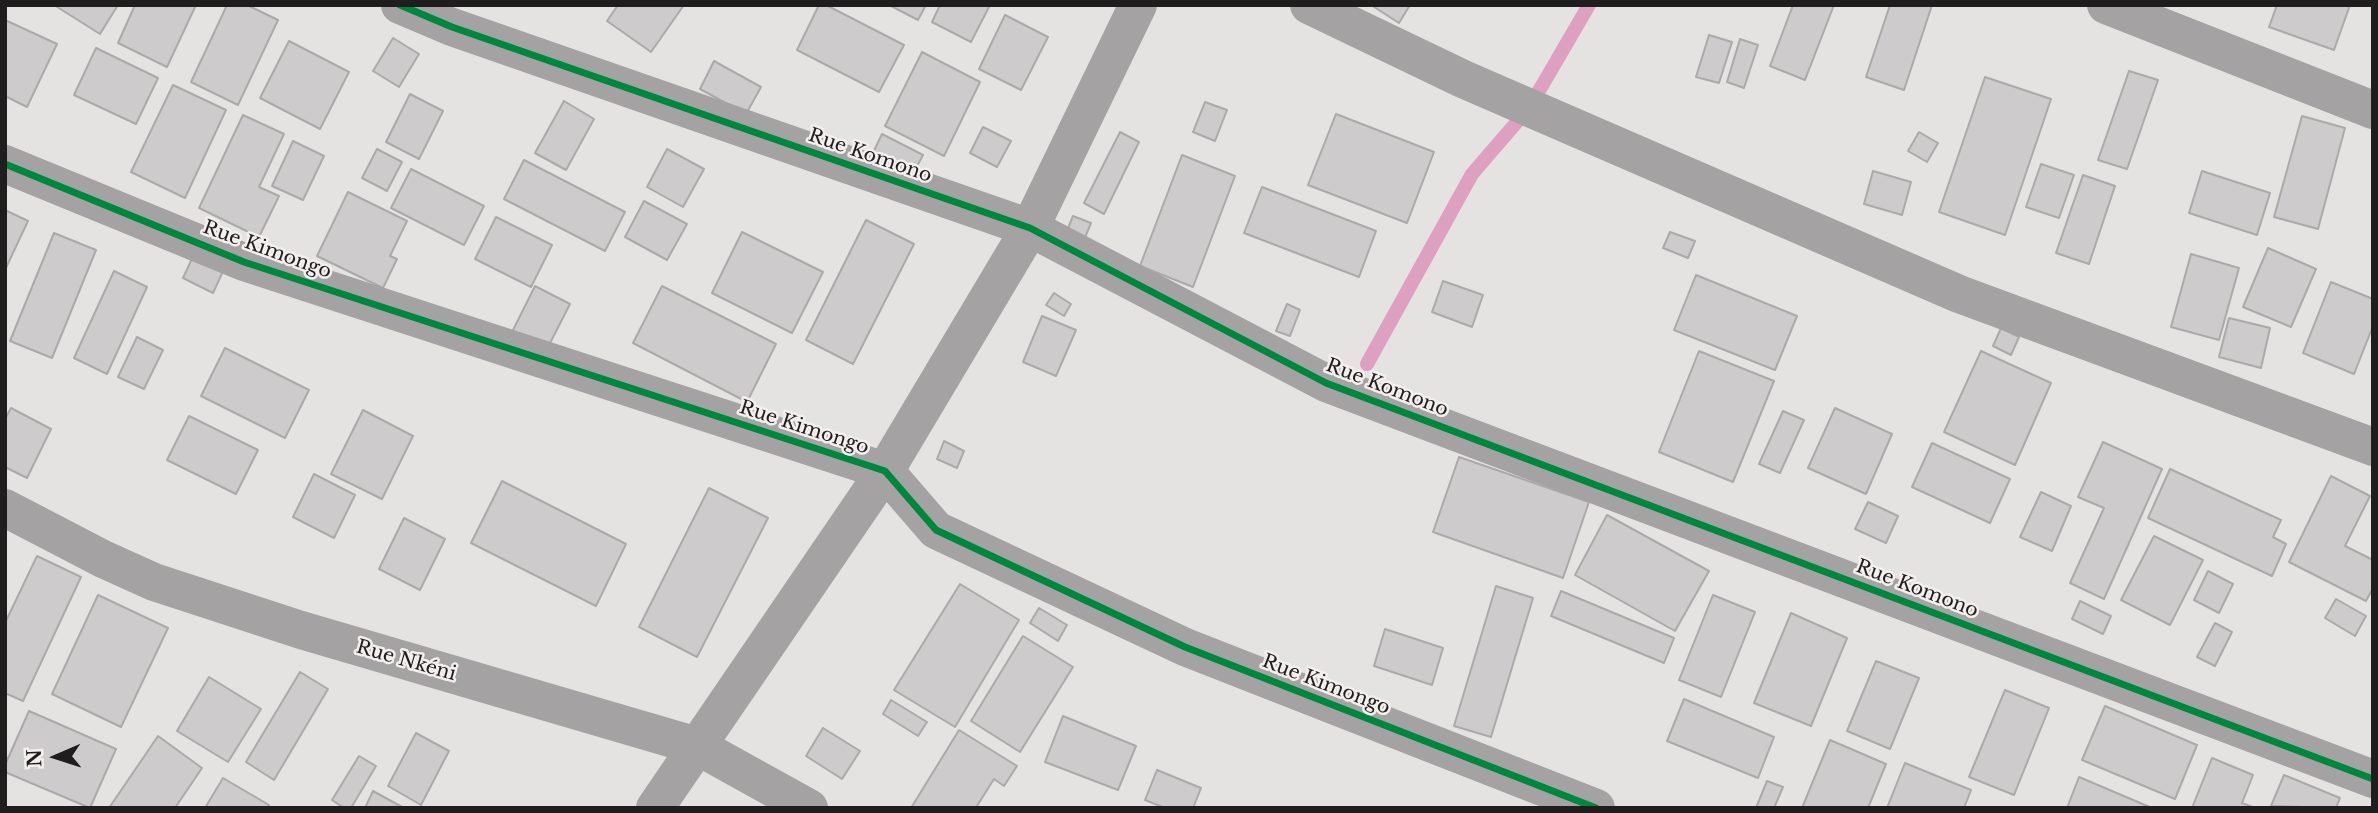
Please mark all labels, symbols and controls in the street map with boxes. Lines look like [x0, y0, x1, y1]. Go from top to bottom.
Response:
street label: Rue Komono [805, 124, 935, 188]
street label: Rue Kimongo [200, 216, 334, 284]
street label: Rue Komono [1323, 354, 1451, 422]
street label: Rue Kimongo [736, 396, 872, 460]
street label: Rue Komono [1853, 555, 1981, 623]
street label: Rue Nkéni [354, 636, 458, 686]
street label: Rue Kimongo [1259, 650, 1393, 720]
north arrow [21, 722, 91, 792]
text: N [23, 749, 46, 768]

